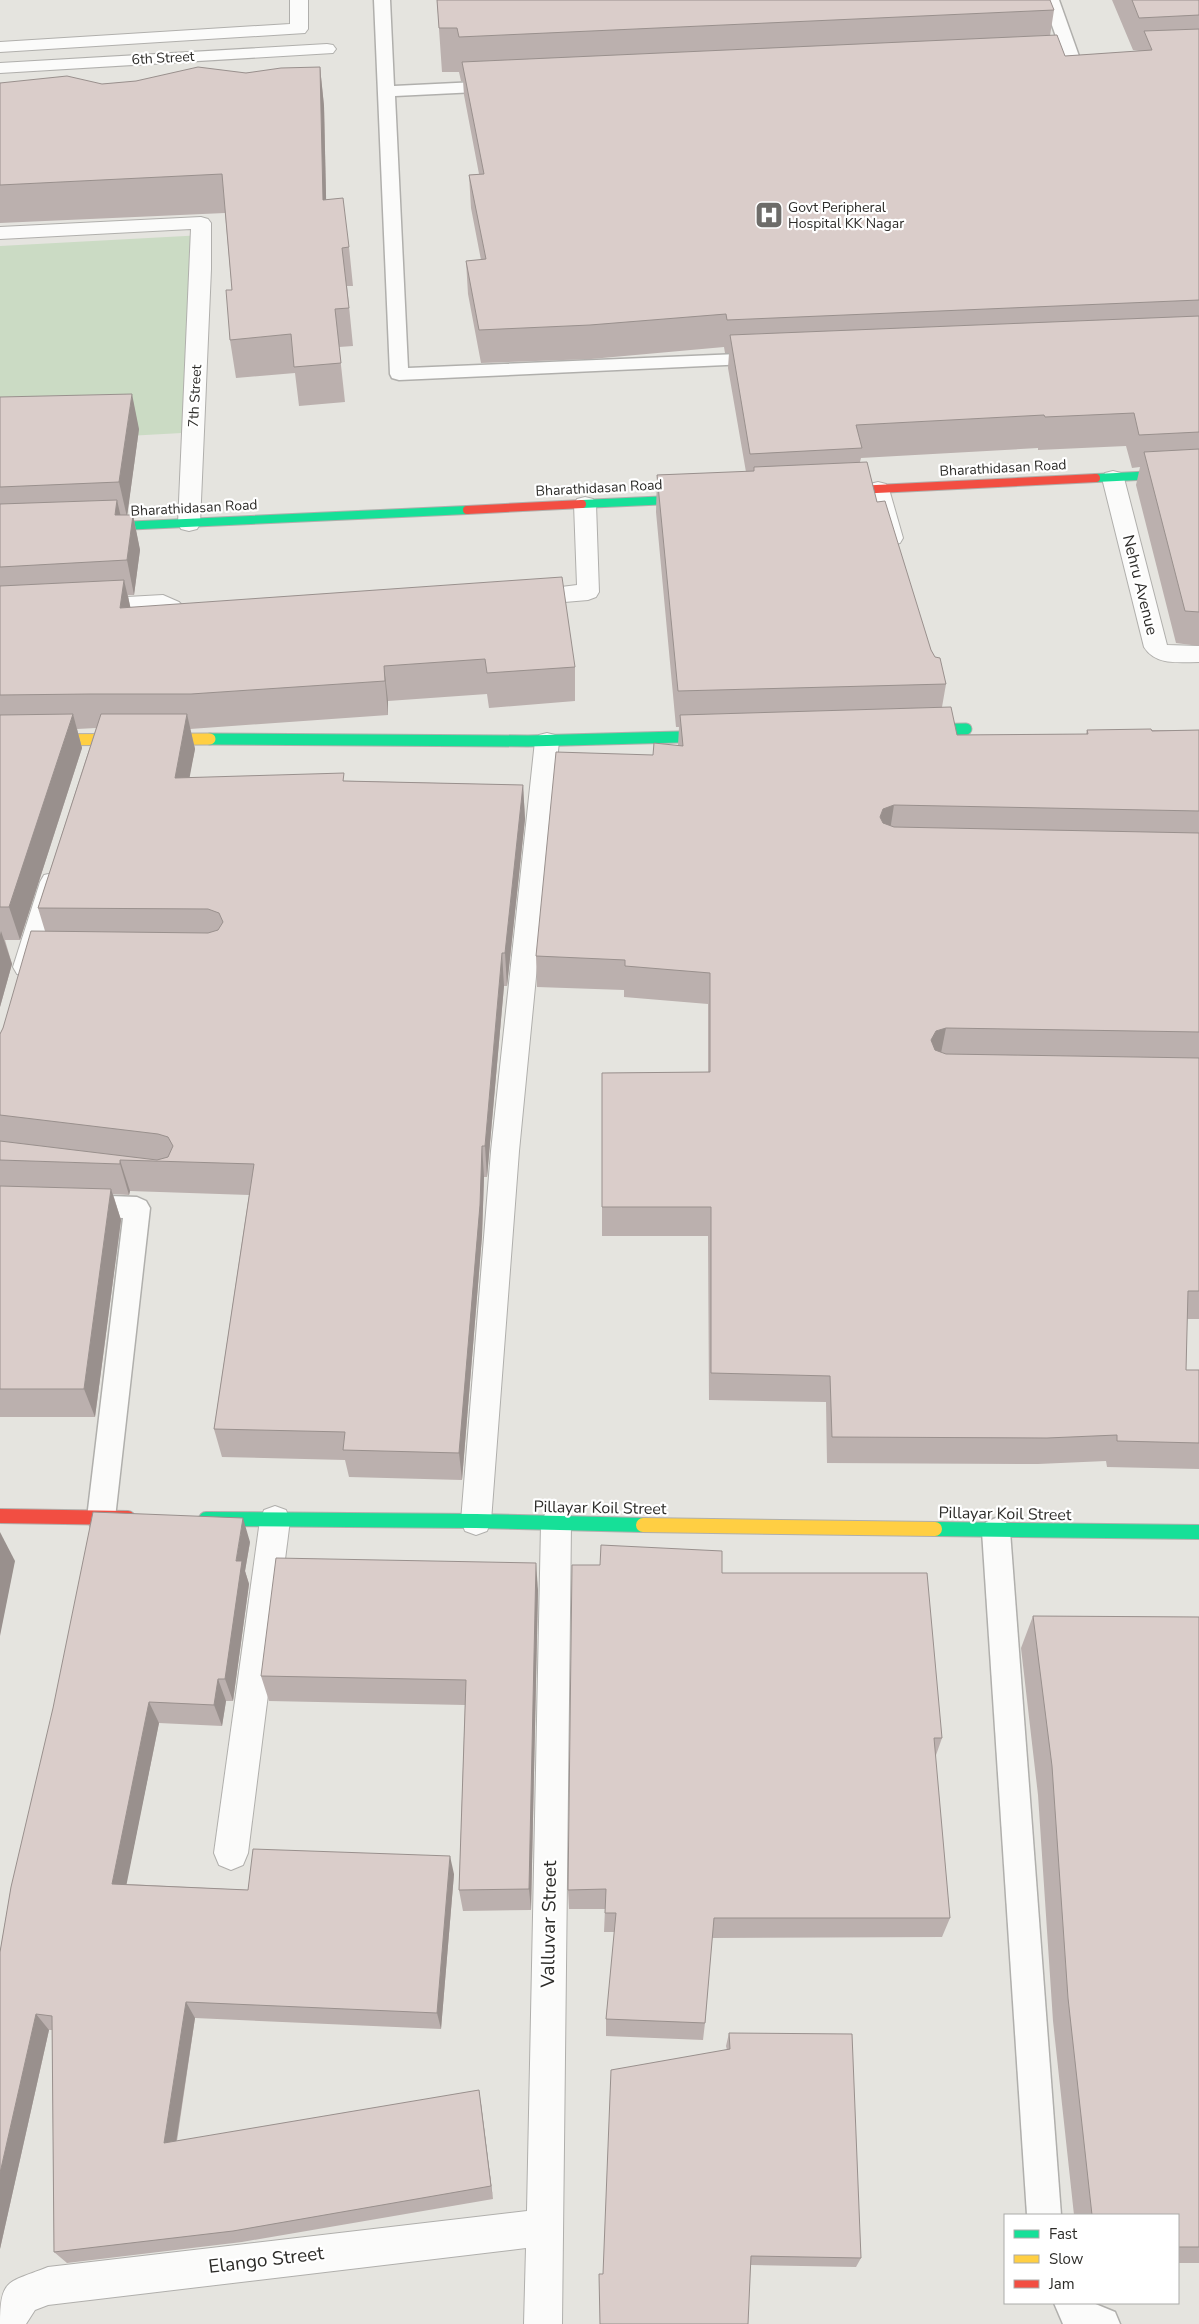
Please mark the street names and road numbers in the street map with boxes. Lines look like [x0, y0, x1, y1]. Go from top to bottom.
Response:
street label: 6th Street [131, 47, 195, 69]
street label: 7th Street [184, 364, 206, 428]
street label: Bharathidasan Road [939, 455, 1067, 481]
street label: Bharathidasan Road [535, 475, 663, 501]
street label: Bharathidasan Road [130, 495, 258, 521]
street label: Nehru Avenue [1117, 533, 1163, 637]
street label: Pillayar Koil Street [533, 1496, 667, 1520]
street label: Pillayar Koil Street [938, 1502, 1072, 1526]
street label: Valluvar Street [535, 1860, 563, 1989]
street label: Elango Street [207, 2240, 325, 2280]

